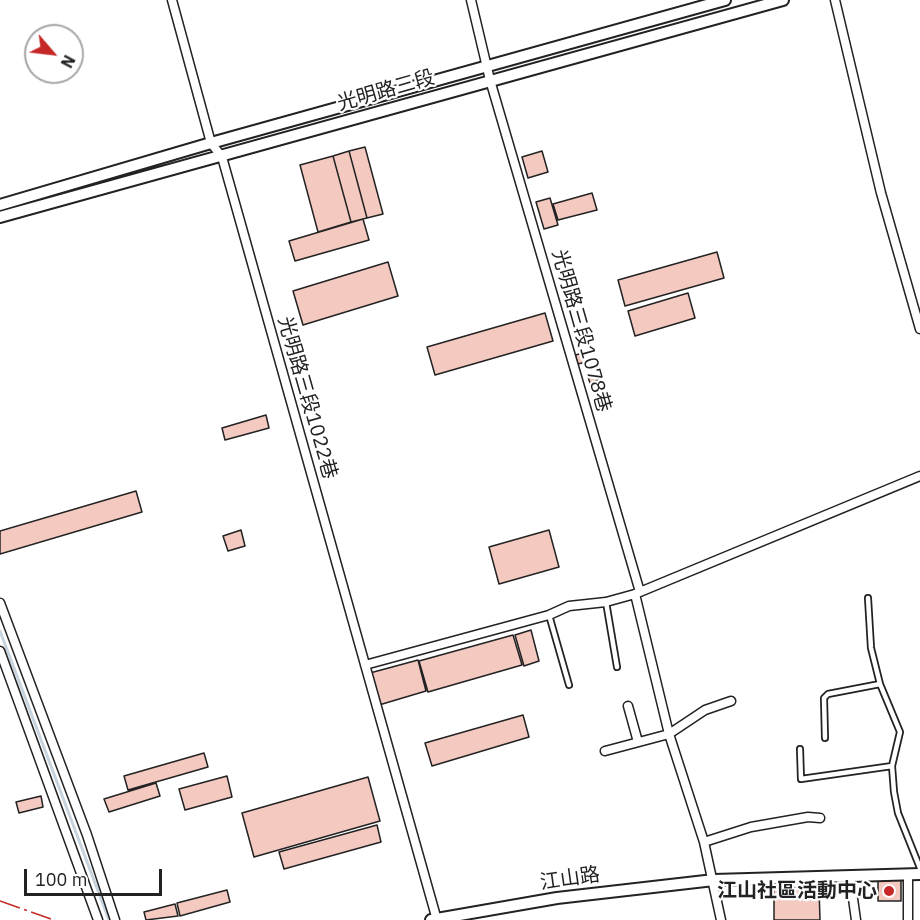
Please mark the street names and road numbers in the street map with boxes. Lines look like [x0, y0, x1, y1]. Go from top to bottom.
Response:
street label: 光明路三段 [335, 66, 437, 116]
street label: 光明路三段1078巷 [546, 247, 616, 415]
street label: 光明路三段1022巷 [272, 314, 342, 482]
street label: 江山路 [539, 863, 601, 895]

